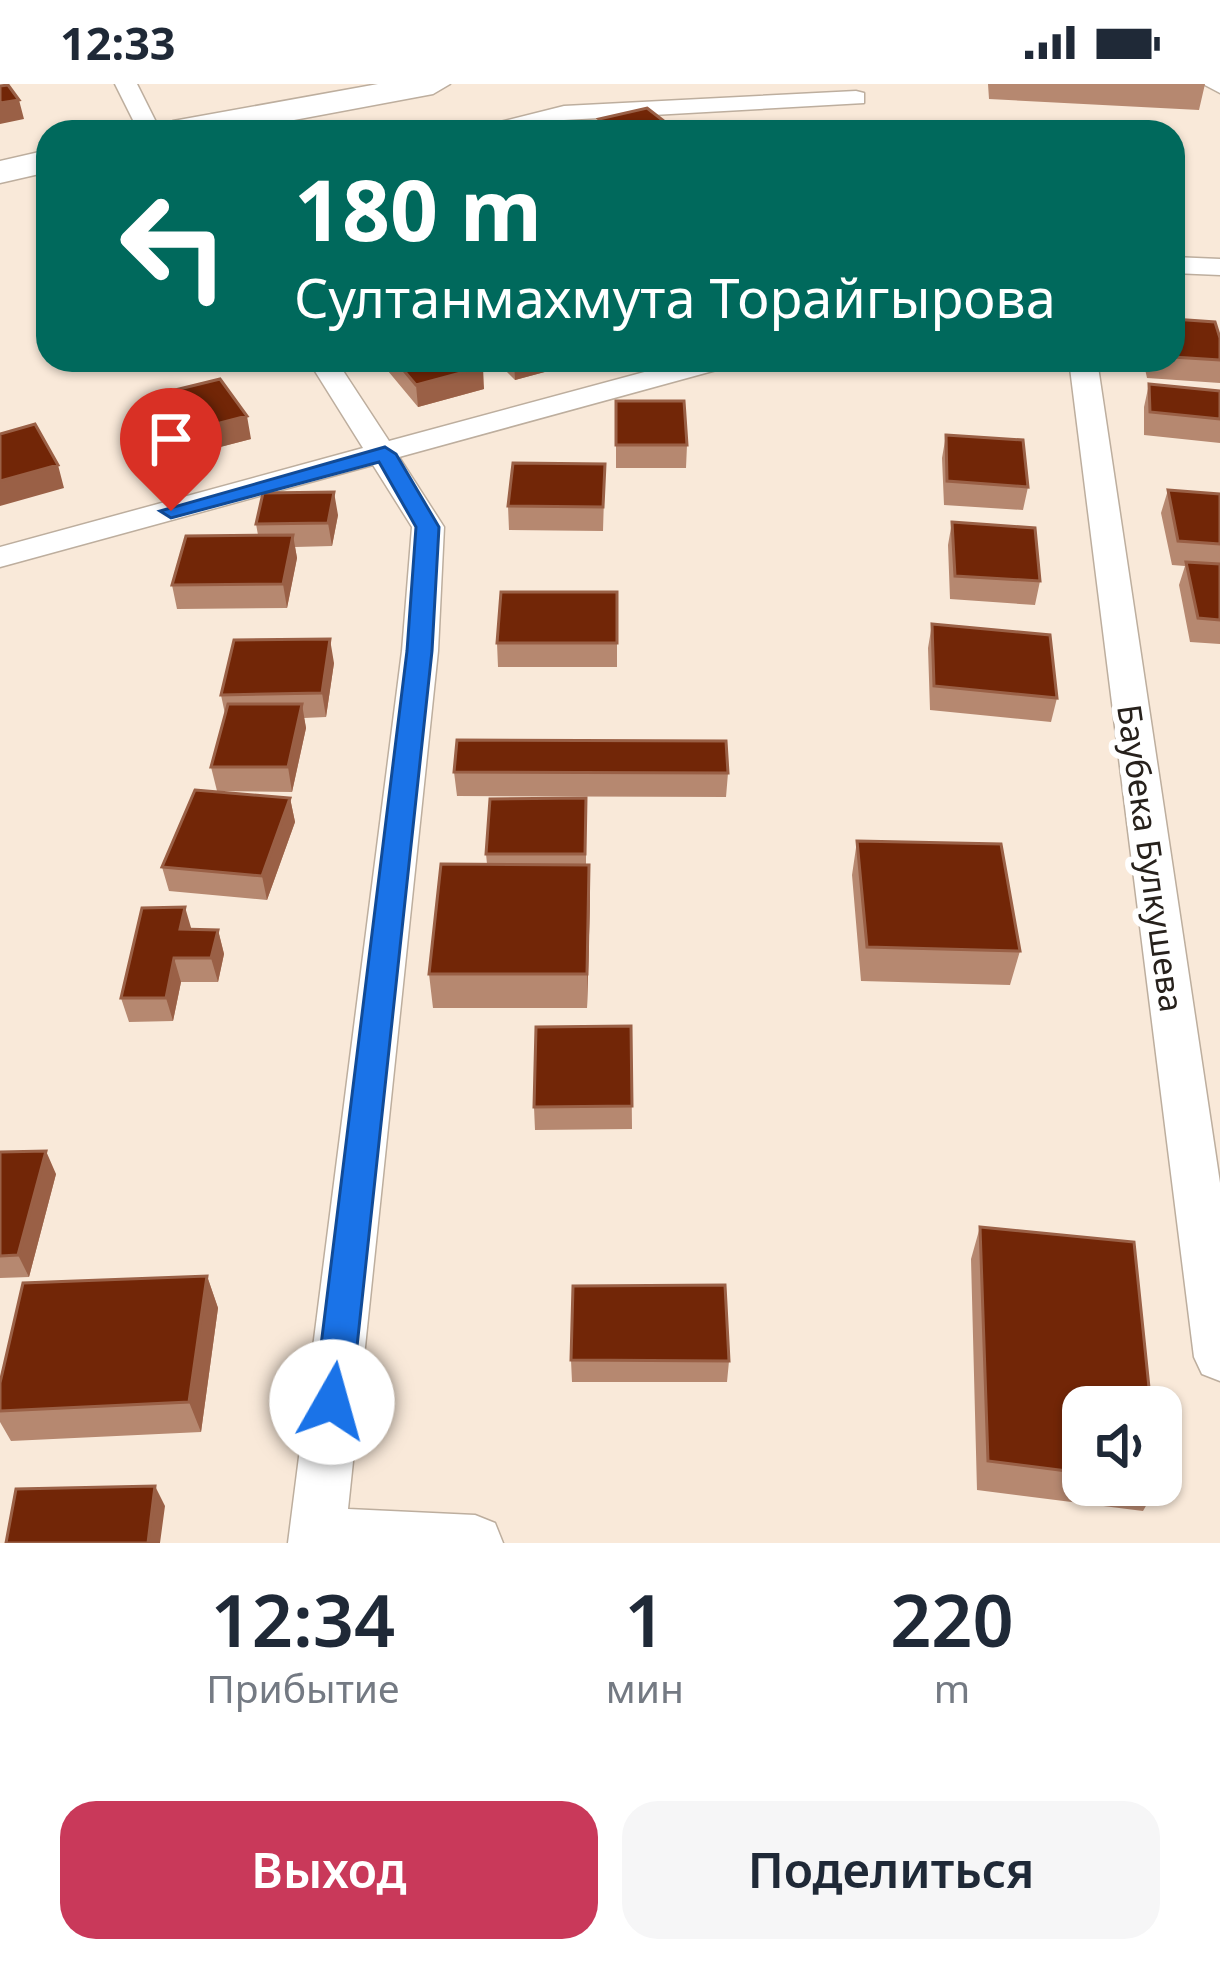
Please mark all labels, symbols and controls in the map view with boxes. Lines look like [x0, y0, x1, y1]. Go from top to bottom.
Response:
text: 12:33 [60, 12, 176, 73]
text: 180 m [294, 151, 542, 266]
icon: left [96, 168, 252, 324]
text: Султанмахмута Торайгырова [294, 260, 1056, 334]
pin [120, 388, 222, 511]
icon: arrive [138, 406, 204, 472]
street label: Баубека Булкушева [1107, 701, 1195, 1015]
position arrow [269, 1339, 395, 1465]
map controls [1062, 1386, 1182, 1506]
button: sound [1062, 1386, 1182, 1506]
text: 12:34 [211, 1570, 395, 1668]
text: 1 [624, 1570, 665, 1668]
text: 220 [890, 1570, 1014, 1668]
text: Прибытие [206, 1661, 400, 1714]
text: мин [606, 1661, 684, 1714]
text: m [934, 1661, 970, 1714]
button: Выход [60, 1801, 598, 1939]
button: Поделиться [622, 1801, 1160, 1939]

